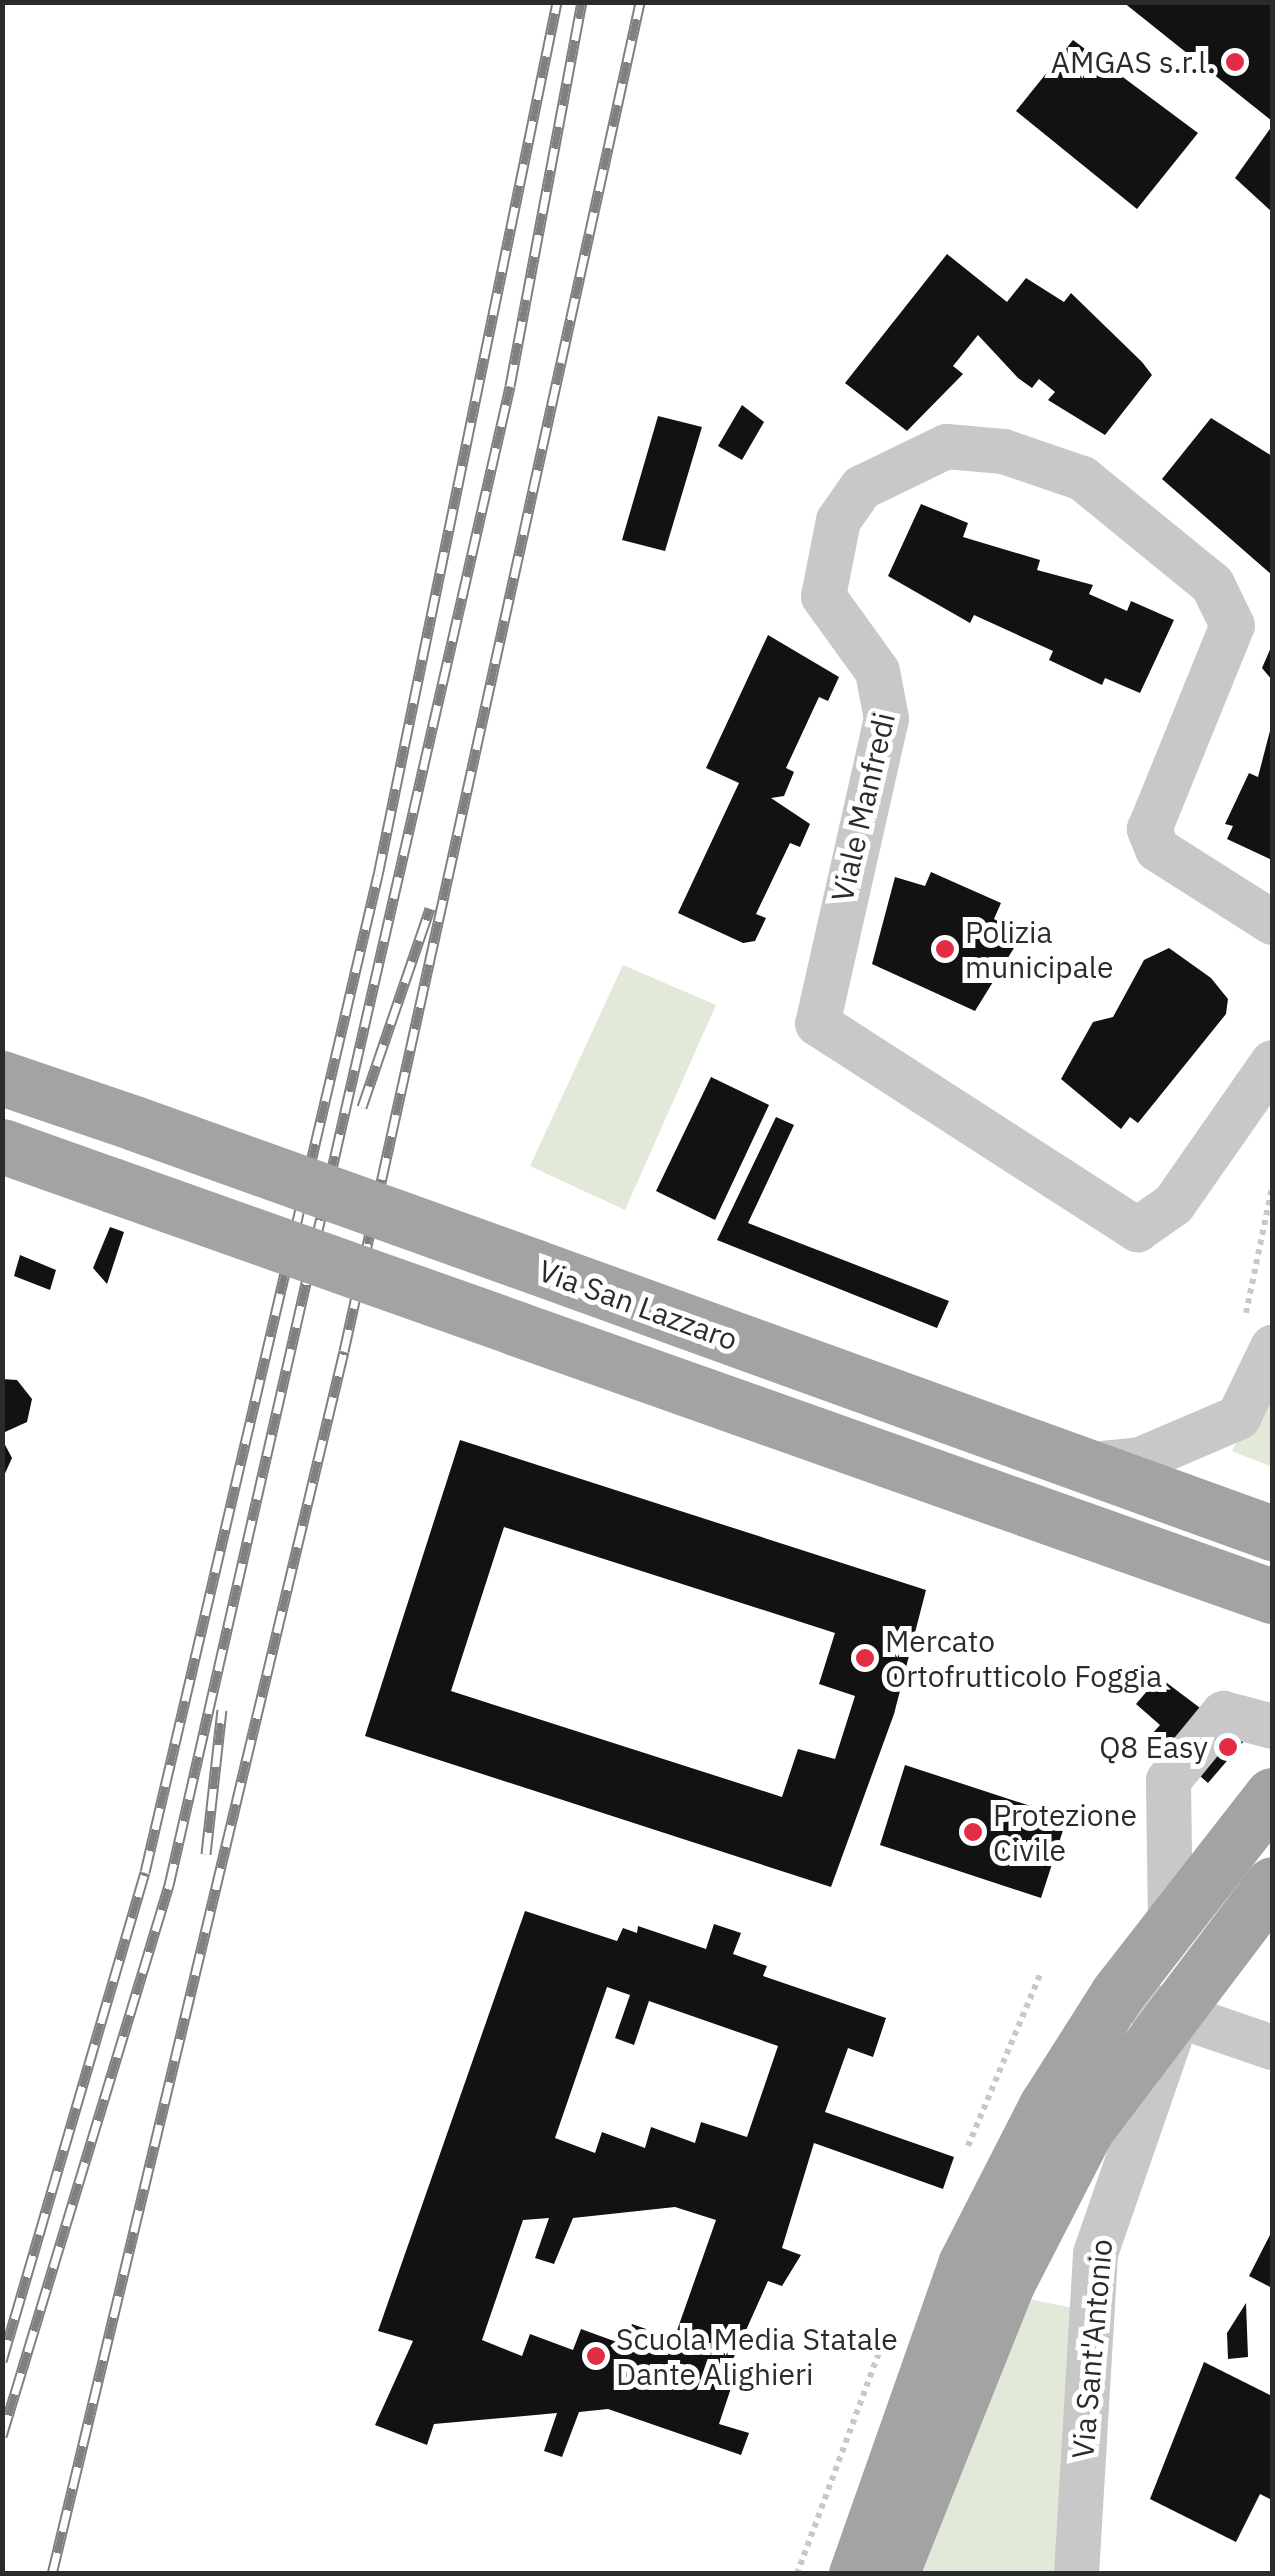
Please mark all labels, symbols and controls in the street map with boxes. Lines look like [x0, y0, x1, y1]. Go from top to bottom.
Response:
place label: AMGAS s.r.l. [1051, 44, 1215, 80]
marker: AMGAS s.r.l. [1224, 51, 1246, 73]
street label: Viale Manfredi [824, 709, 902, 905]
place label: Polizia municipale [965, 914, 1113, 984]
marker: Polizia municipale [934, 938, 956, 960]
street label: Via San Lazzaro [534, 1252, 742, 1358]
place label: Mercato Ortofrutticolo Foggia [885, 1623, 1162, 1694]
marker: Mercato Ortofrutticolo Foggia [854, 1647, 876, 1669]
place label: Q8 Easy [1099, 1729, 1208, 1765]
marker: Q8 Easy [1217, 1736, 1239, 1758]
place label: Protezione Civile [993, 1797, 1137, 1868]
marker: Protezione Civile [962, 1821, 984, 1843]
street label: Via Sant'Antonio [1064, 2238, 1120, 2460]
place label: Scuola Media Statale Dante Alighieri [616, 2321, 898, 2392]
marker: Scuola Media Statale Dante Alighieri [585, 2345, 607, 2367]

